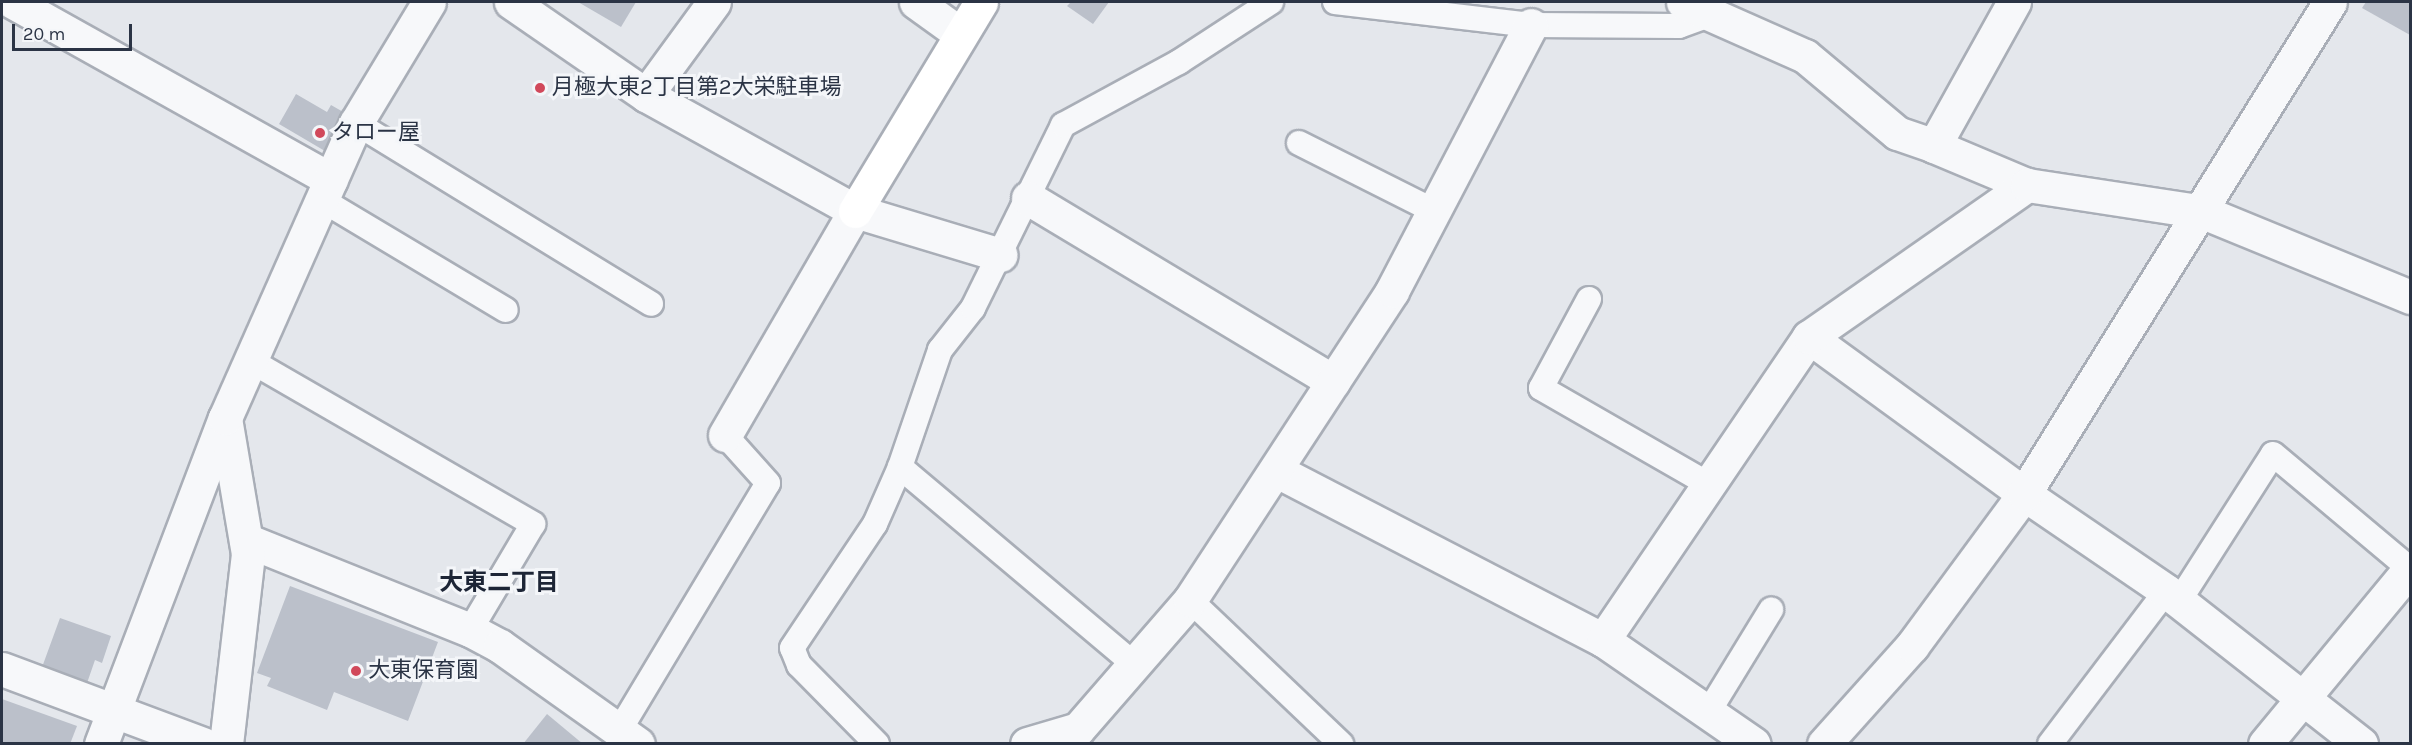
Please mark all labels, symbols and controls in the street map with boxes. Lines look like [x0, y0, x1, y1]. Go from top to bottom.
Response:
scale bar [15, 12, 135, 50]
text: 20 m [23, 23, 65, 45]
place label: 月極大東2丁目第2大栄駐車場 [552, 75, 841, 101]
marker: 月極大東2丁目第2大栄駐車場 [533, 81, 547, 95]
place label: タロー屋 [332, 120, 420, 146]
marker: タロー屋 [313, 126, 327, 140]
district label: 大東二丁目 [439, 569, 559, 597]
place label: 大東保育園 [368, 658, 478, 684]
marker: 大東保育園 [349, 664, 363, 678]

